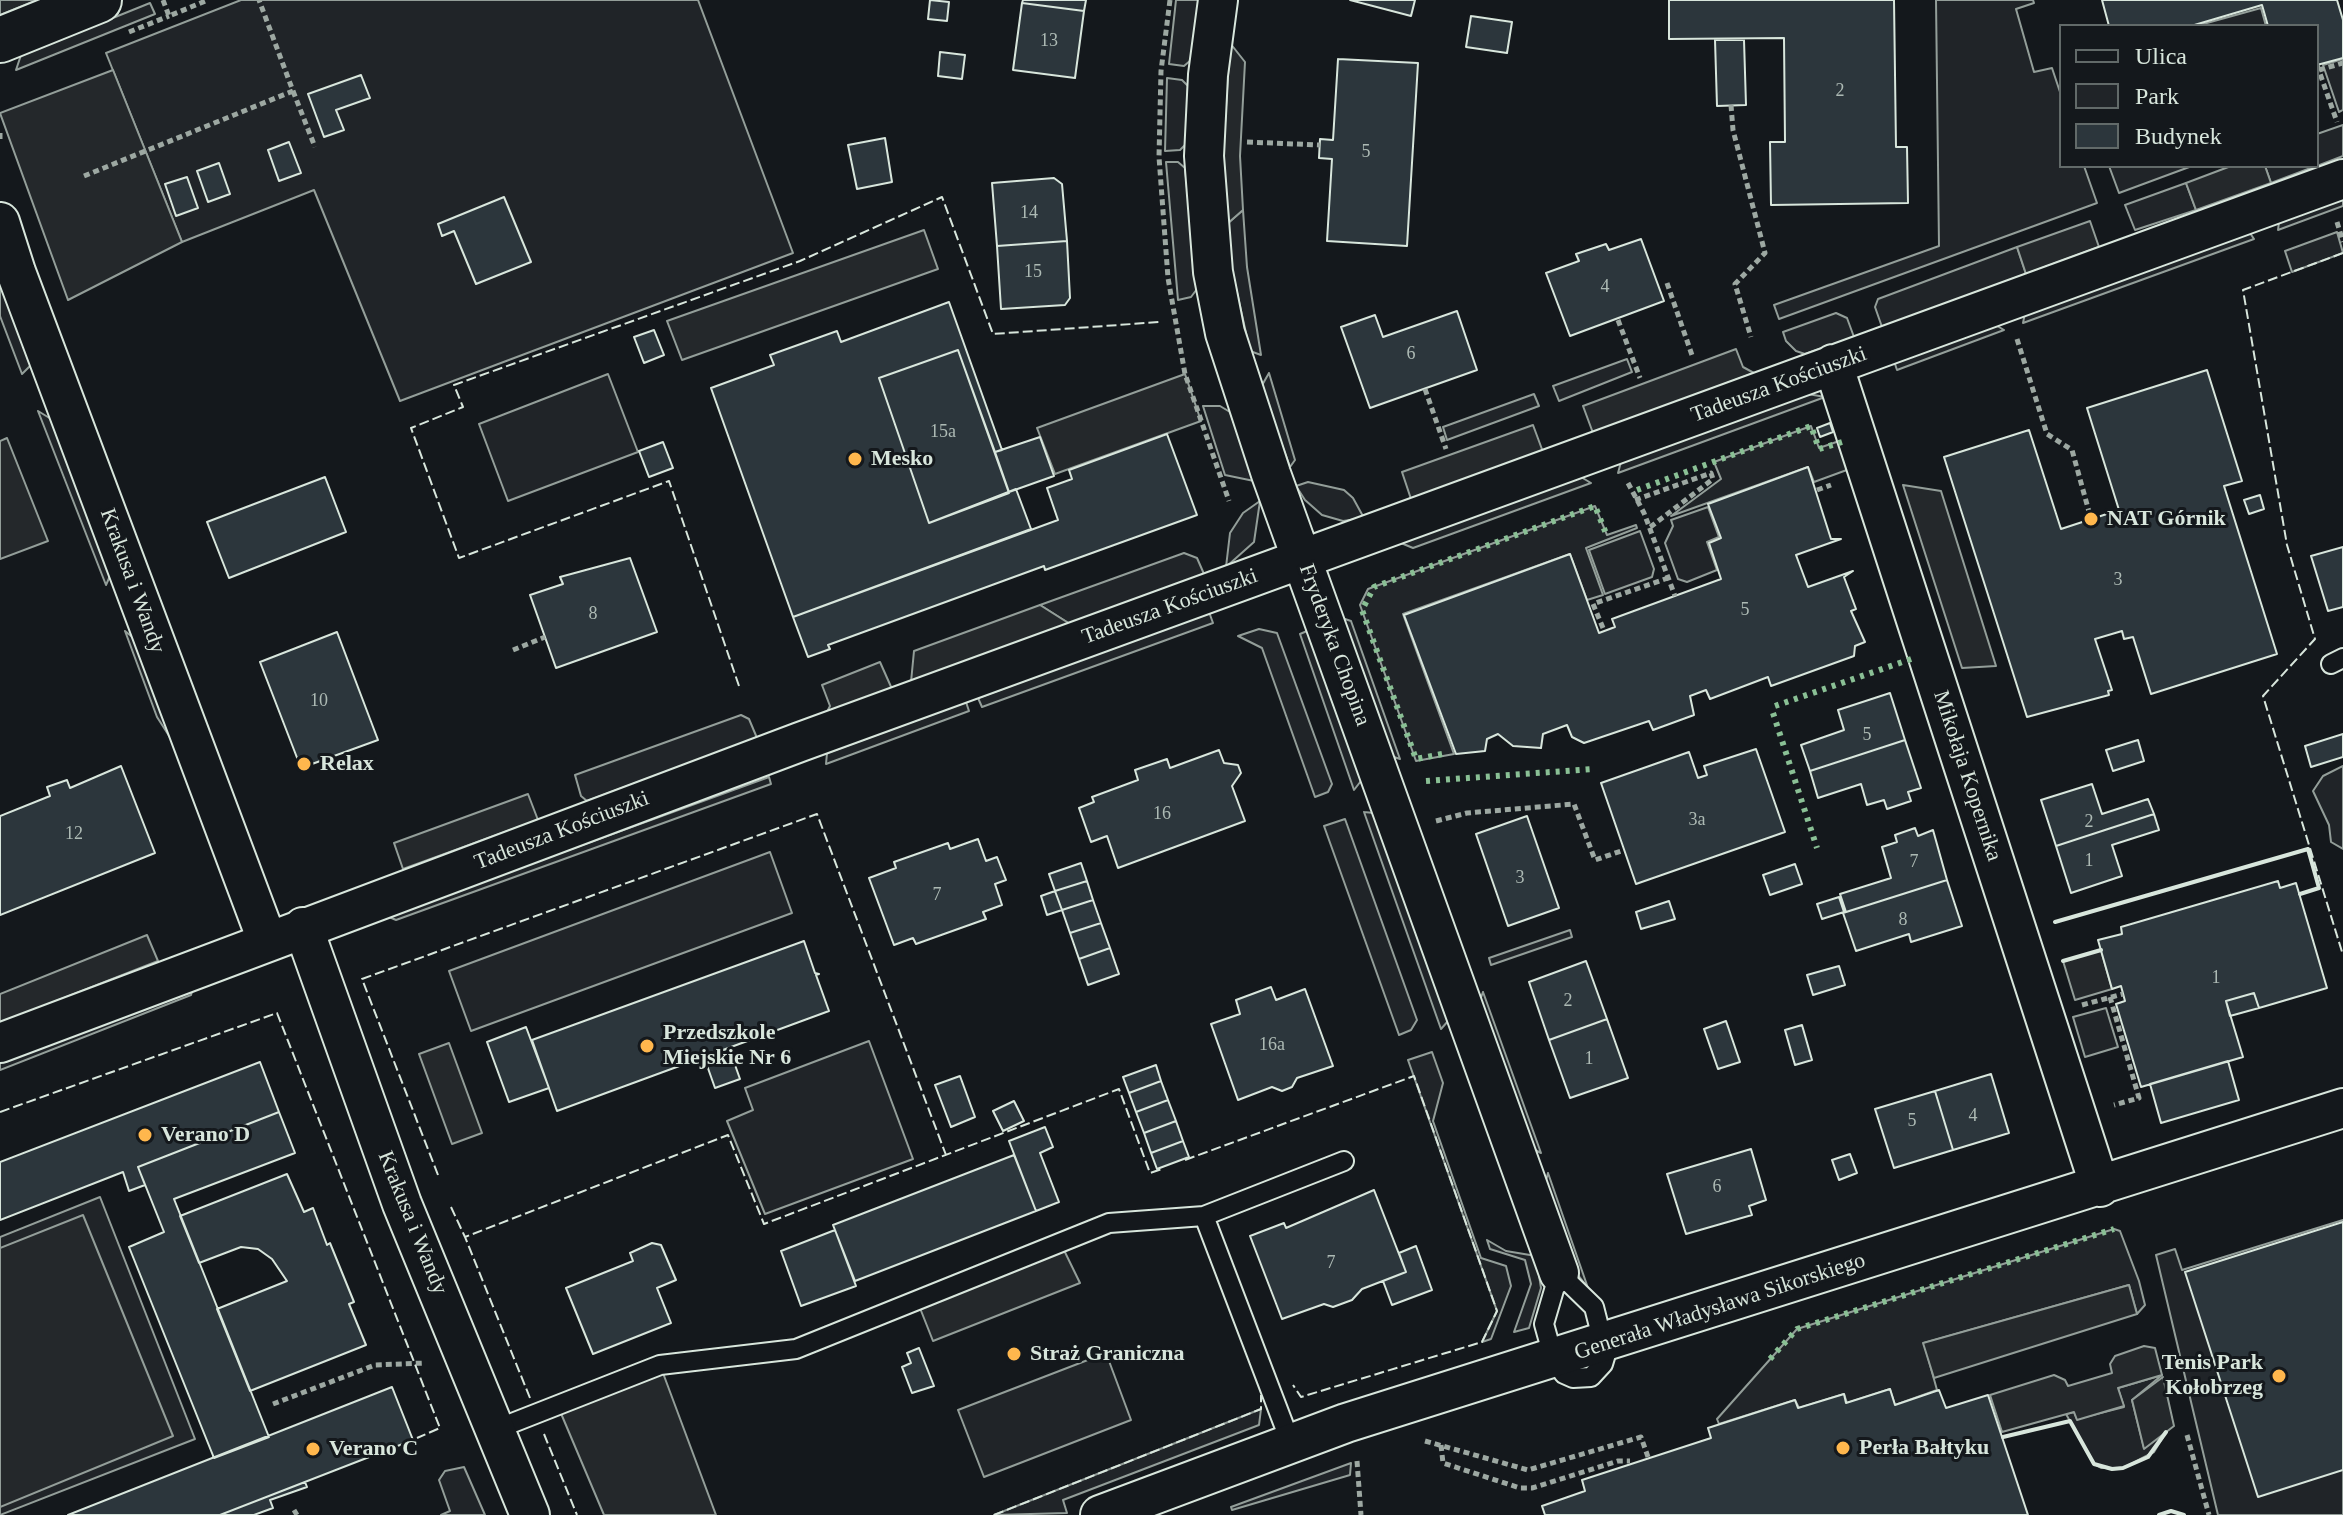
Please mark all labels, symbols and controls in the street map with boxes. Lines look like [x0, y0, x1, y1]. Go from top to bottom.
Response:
legend [2059, 24, 2319, 168]
house number: 13 [1040, 30, 1058, 52]
text: Ulica [2135, 43, 2187, 69]
house number: 2 [1836, 80, 1844, 102]
text: Park [2135, 83, 2179, 109]
text: Budynek [2135, 123, 2222, 149]
house number: 5 [1362, 141, 1370, 163]
house number: 14 [1020, 202, 1038, 224]
house number: 15 [1024, 261, 1042, 283]
house number: 4 [1600, 276, 1610, 298]
street label: Tadeusza Kościuszki [1688, 341, 1870, 429]
house number: 6 [1406, 343, 1416, 365]
house number: 15a [930, 421, 956, 443]
place label: Mesko [871, 446, 933, 472]
marker: Mesko [846, 450, 864, 468]
street label: Krakusa i Wandy [94, 505, 170, 657]
place label: NAT Górnik [2107, 506, 2226, 532]
marker: NAT Górnik [2082, 510, 2100, 528]
street label: Fryderyka Chopina [1292, 560, 1376, 730]
street label: Tadeusza Kościuszki [1079, 563, 1261, 651]
house number: 3 [2114, 569, 2122, 591]
house number: 5 [1740, 599, 1750, 621]
house number: 8 [588, 603, 598, 625]
street label: Mikołaja Kopernika [1927, 687, 2007, 865]
house number: 10 [310, 690, 328, 712]
house number: 5 [1862, 724, 1872, 746]
place label: Relax [320, 751, 374, 777]
marker: Relax [295, 755, 313, 773]
street label: Tadeusza Kościuszki [471, 786, 653, 876]
house number: 16 [1153, 803, 1171, 825]
house number: 3a [1689, 809, 1705, 831]
house number: 2 [2084, 811, 2094, 833]
house number: 12 [65, 823, 83, 845]
house number: 1 [2084, 850, 2094, 872]
house number: 7 [1910, 851, 1918, 873]
house number: 3 [1516, 867, 1524, 889]
house number: 7 [932, 884, 942, 906]
house number: 8 [1898, 909, 1908, 931]
house number: 1 [2212, 967, 2220, 989]
house number: 2 [1564, 990, 1572, 1012]
place label: Przedszkole Miejskie Nr 6 [663, 1020, 791, 1072]
house number: 16a [1259, 1034, 1285, 1056]
marker: Przedszkole Miejskie Nr 6 [638, 1037, 656, 1055]
house number: 1 [1584, 1048, 1594, 1070]
house number: 4 [1968, 1105, 1978, 1127]
house number: 5 [1908, 1110, 1916, 1132]
place label: Verano D [161, 1122, 250, 1148]
marker: Verano D [136, 1126, 154, 1144]
street label: Krakusa i Wandy [371, 1148, 453, 1298]
house number: 6 [1712, 1176, 1722, 1198]
street label: Generała Władysława Sikorskiego [1571, 1247, 1869, 1367]
house number: 7 [1326, 1252, 1336, 1274]
place label: Straż Graniczna [1030, 1341, 1185, 1367]
marker: Straż Graniczna [1005, 1345, 1023, 1363]
place label: Tenis Park Kołobrzeg [2162, 1350, 2263, 1402]
marker: Tenis Park Kołobrzeg [2270, 1367, 2288, 1385]
place label: Perła Bałtyku [1859, 1435, 1989, 1461]
place label: Verano C [329, 1436, 418, 1462]
marker: Perła Bałtyku [1834, 1439, 1852, 1457]
marker: Verano C [304, 1440, 322, 1458]

